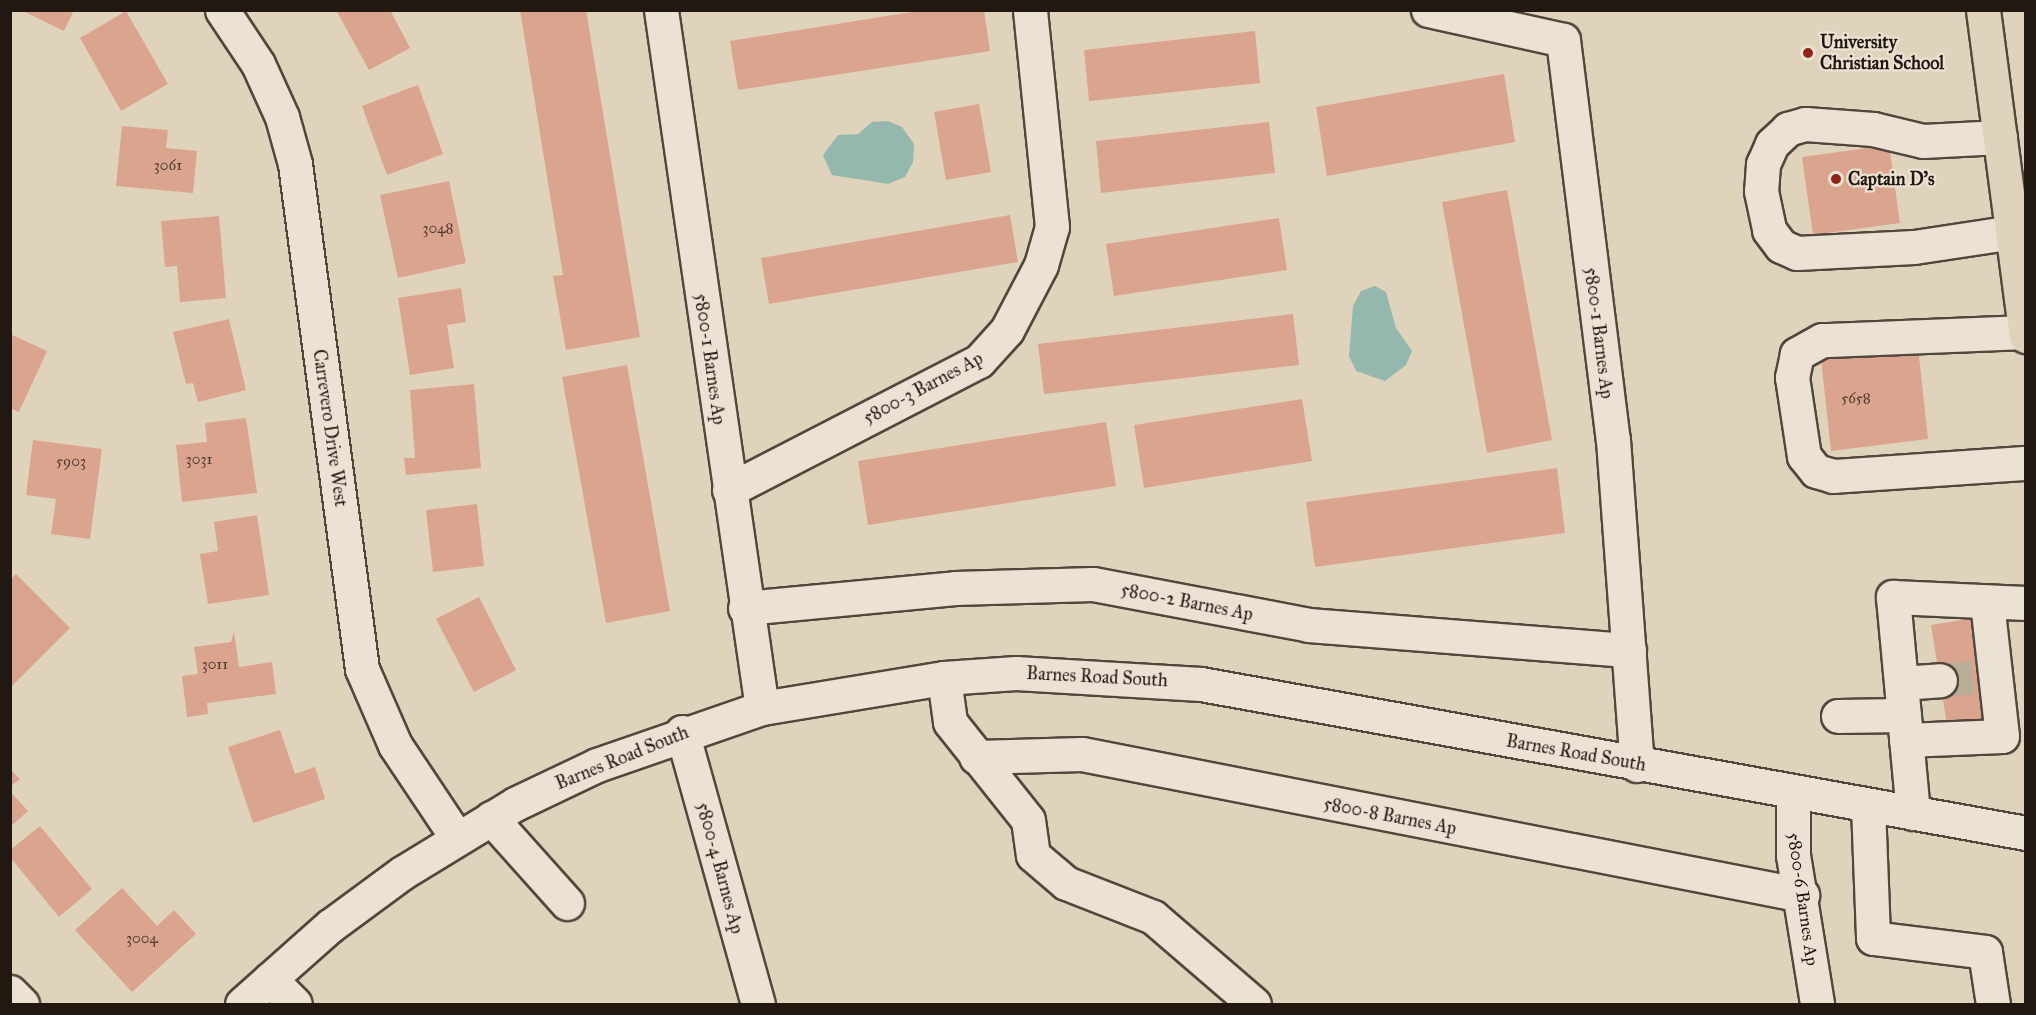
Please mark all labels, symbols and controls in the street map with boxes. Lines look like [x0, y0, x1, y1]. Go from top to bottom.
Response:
place label: University Christian School [1820, 32, 1944, 74]
marker: University Christian School [1801, 46, 1815, 60]
house number: 3061 [154, 157, 182, 175]
place label: Captain D's [1848, 168, 1935, 190]
marker: Captain D's [1829, 172, 1843, 186]
house number: 3048 [422, 220, 454, 238]
street label: 5800-1 Barnes Ap [1580, 266, 1618, 400]
street label: 5800-1 Barnes Ap [690, 292, 730, 426]
street label: 5800-3 Barnes Ap [859, 347, 987, 429]
street label: Carrevero Drive West [308, 348, 352, 508]
house number: 5658 [1841, 390, 1871, 408]
house number: 3031 [186, 451, 212, 469]
house number: 5903 [56, 453, 86, 471]
street label: 5800-2 Barnes Ap [1119, 579, 1255, 625]
house number: 3011 [202, 656, 228, 674]
street label: Barnes Road South [1026, 663, 1168, 691]
street label: Barnes Road South [552, 721, 692, 795]
street label: Barnes Road South [1504, 730, 1648, 776]
street label: 5800-8 Barnes Ap [1322, 793, 1458, 839]
street label: 5800-4 Barnes Ap [692, 800, 748, 936]
street label: 5800-6 Barnes Ap [1783, 831, 1823, 967]
house number: 3004 [126, 930, 158, 948]

